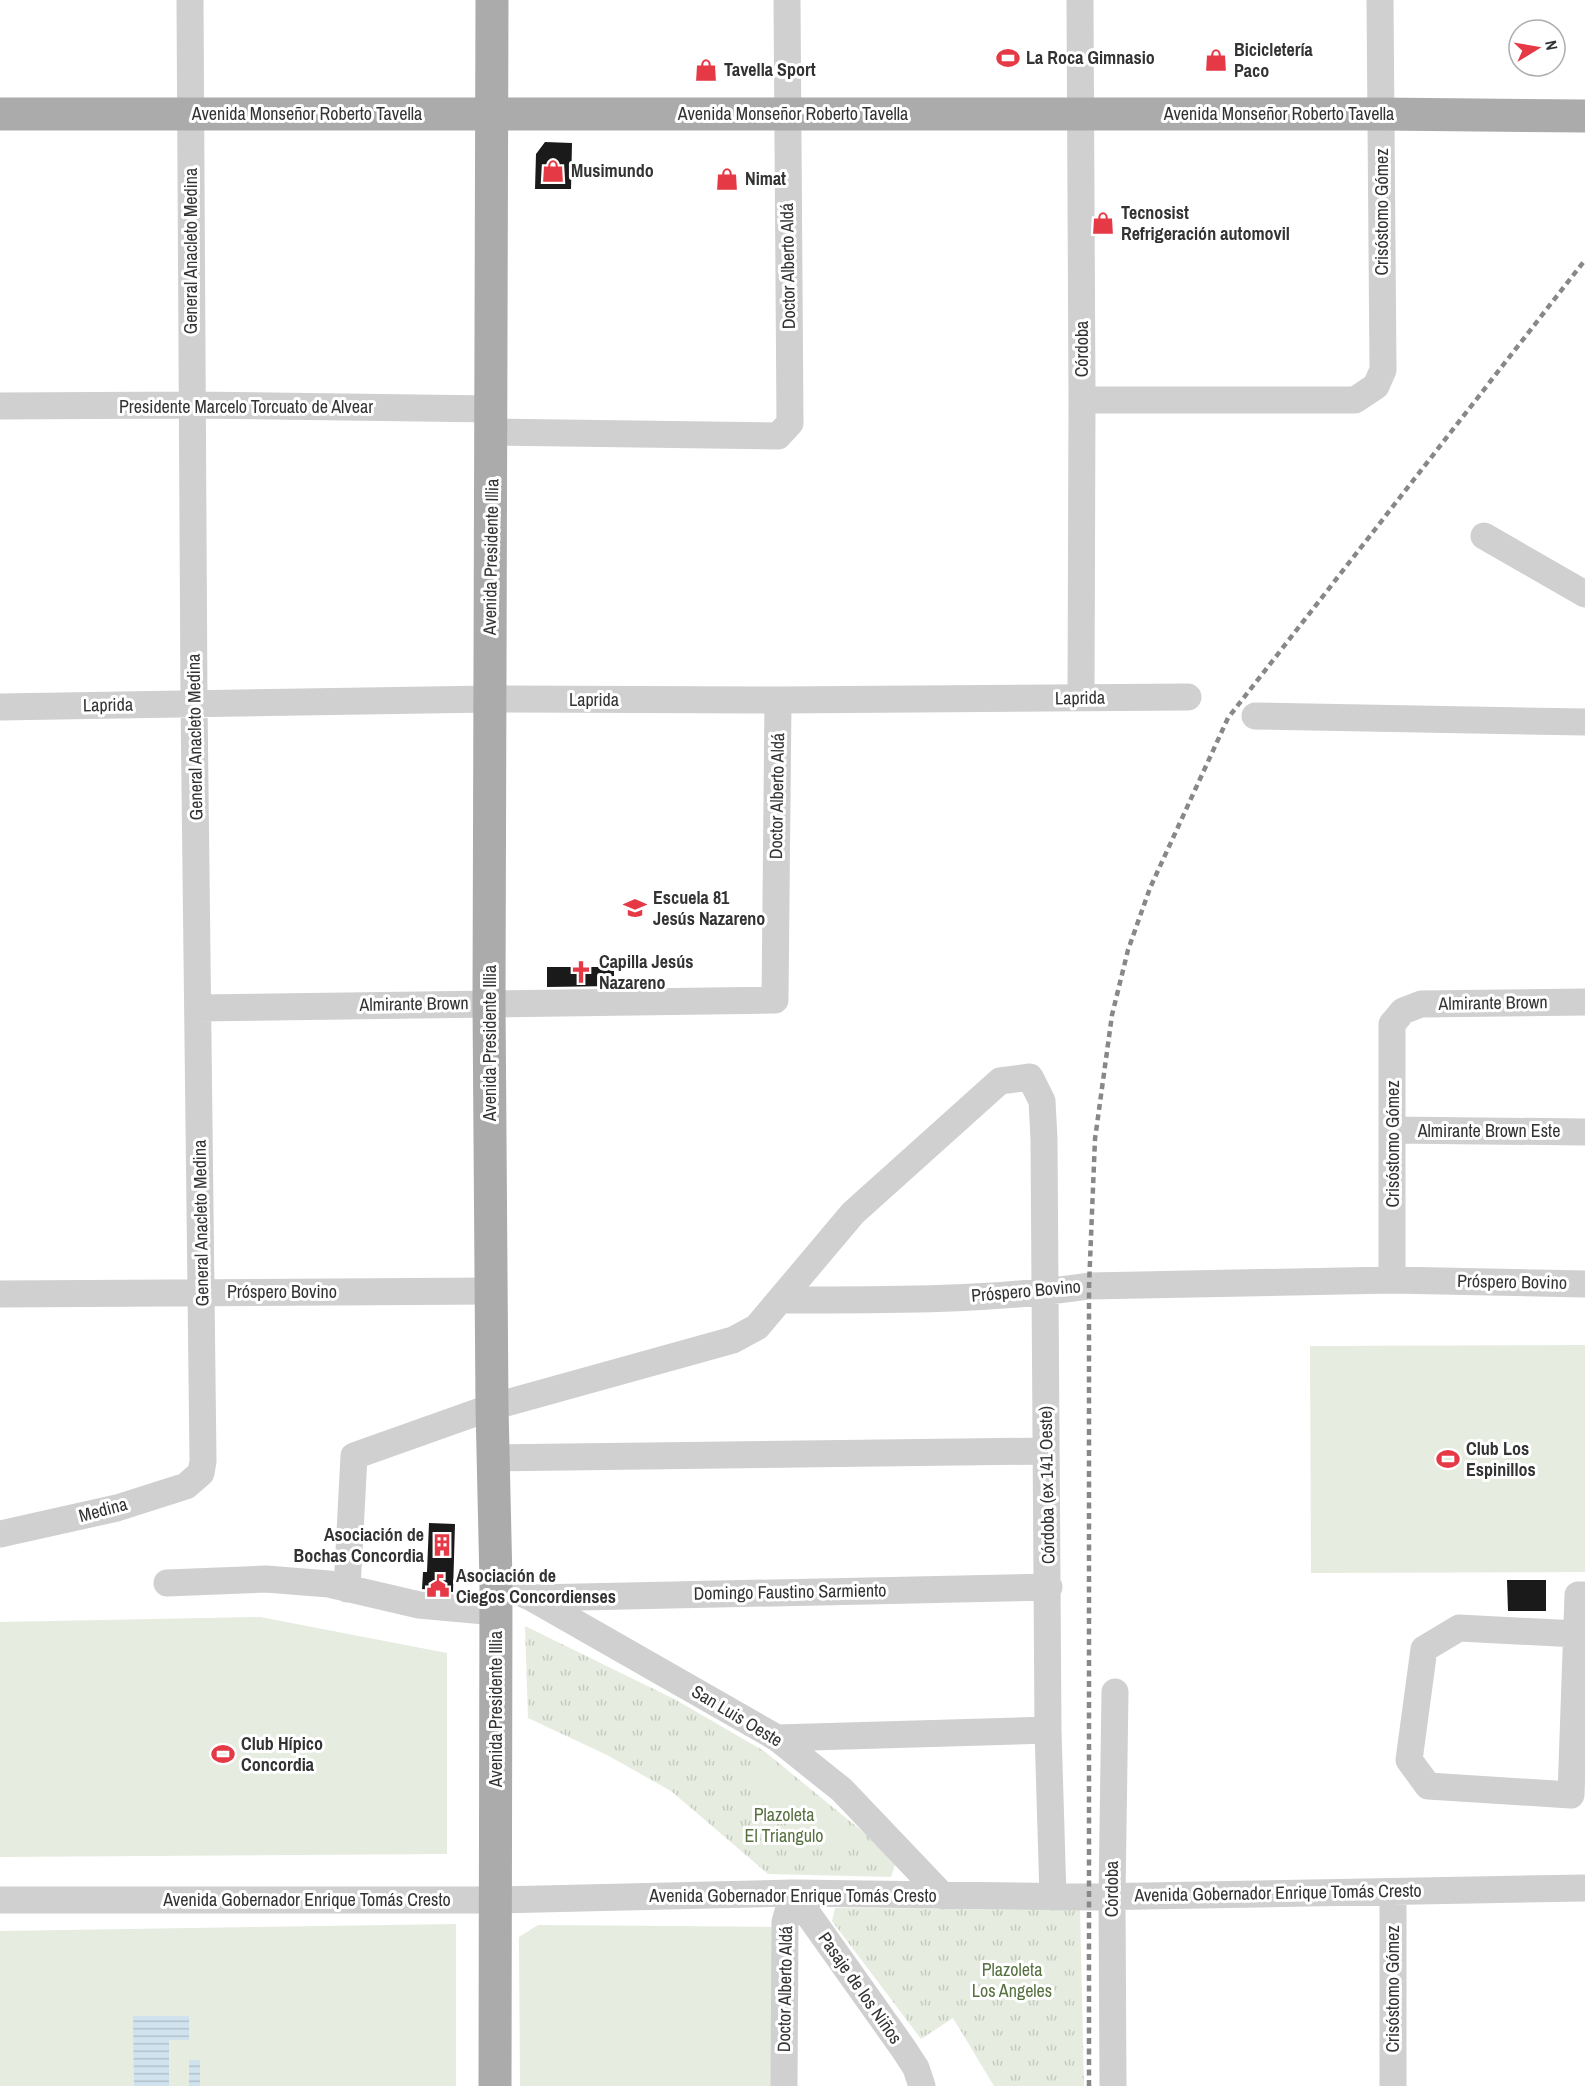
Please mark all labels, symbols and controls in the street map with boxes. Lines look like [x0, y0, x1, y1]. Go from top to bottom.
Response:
north arrow [1507, 18, 1567, 78]
place label: Bicicletería Paco [1234, 37, 1314, 83]
text: N [1540, 38, 1563, 52]
sports icon: La Roca Gimnasio [995, 45, 1021, 71]
place label: La Roca Gimnasio [1026, 45, 1155, 70]
shop icon: Bicicletería Paco [1203, 47, 1229, 73]
shop icon: Tavella Sport [693, 57, 719, 83]
place label: Tavella Sport [724, 57, 816, 82]
street label: Avenida Monseñor Roberto Tavella [191, 101, 422, 126]
street label: Avenida Monseñor Roberto Tavella [677, 101, 908, 126]
street label: Avenida Monseñor Roberto Tavella [1163, 101, 1394, 126]
street label: Crisóstomo Gómez [1369, 148, 1394, 276]
shop icon: Musimundo [540, 158, 566, 184]
place label: Musimundo [571, 158, 654, 183]
shop icon: Nimat [714, 166, 740, 192]
place label: Nimat [745, 166, 786, 191]
street label: General Anacleto Medina [178, 168, 203, 334]
place label: Tecnosist Refrigeración automovil [1121, 200, 1290, 246]
street label: Doctor Alberto Aldá [774, 203, 801, 329]
shop icon: Tecnosist Refrigeración automovil [1090, 210, 1116, 236]
street label: Córdoba [1069, 321, 1094, 377]
street label: Presidente Marcelo Torcuato de Alvear [119, 394, 373, 419]
street label: Avenida Presidente Illia [477, 479, 504, 636]
street label: General Anacleto Medina [181, 654, 208, 821]
street label: Laprida [1055, 685, 1105, 710]
street label: Laprida [569, 687, 619, 712]
street label: Laprida [83, 692, 133, 717]
street label: Doctor Alberto Aldá [763, 733, 790, 859]
place label: Escuela 81 Jesús Nazareno [653, 885, 765, 931]
school or university icon: Escuela 81 Jesús Nazareno [622, 895, 648, 921]
place label: Capilla Jesús Nazareno [599, 949, 693, 995]
church icon: Capilla Jesús Nazareno [568, 959, 594, 985]
street label: Avenida Presidente Illia [477, 965, 502, 1122]
street label: Almirante Brown [1437, 989, 1548, 1016]
street label: Almirante Brown [358, 990, 469, 1017]
street label: Crisóstomo Gómez [1380, 1080, 1405, 1208]
street label: Almirante Brown Este [1417, 1118, 1560, 1143]
street label: General Anacleto Medina [187, 1140, 214, 1307]
street label: Próspero Bovino [1457, 1268, 1567, 1295]
street label: Próspero Bovino [970, 1273, 1082, 1308]
street label: Próspero Bovino [227, 1279, 337, 1304]
street label: Córdoba (ex 141 Oeste) [1033, 1406, 1060, 1564]
place label: Club Los Espinillos [1466, 1436, 1536, 1482]
sports icon: Club Los Espinillos [1435, 1446, 1461, 1472]
street label: Medina [76, 1491, 130, 1528]
place label: Asociación de Bochas Concordia [294, 1522, 425, 1568]
building icon: Asociación de Bochas Concordia [429, 1532, 455, 1558]
place label: Asociación de Ciegos Concordienses [456, 1563, 616, 1609]
public building icon: Asociación de Ciegos Concordienses [425, 1573, 451, 1599]
street label: Domingo Faustino Sarmiento [693, 1577, 887, 1606]
street label: Avenida Presidente Illia [483, 1631, 508, 1788]
street label: San Luis Oeste [687, 1679, 787, 1752]
place label: Club Hípico Concordia [241, 1731, 323, 1777]
sports icon: Club Hípico Concordia [210, 1741, 236, 1767]
park label: Plazoleta El Triangulo [745, 1802, 823, 1848]
street label: Córdoba [1099, 1861, 1124, 1917]
street label: Avenida Gobernador Enrique Tomás Cresto [1133, 1877, 1422, 1908]
street label: Avenida Gobernador Enrique Tomás Cresto [648, 1883, 937, 1908]
street label: Avenida Gobernador Enrique Tomás Cresto [162, 1887, 451, 1912]
street label: Crisóstomo Gómez [1380, 1925, 1405, 2053]
street label: Doctor Alberto Aldá [771, 1926, 798, 2052]
street label: Pasaje de los Niños [813, 1927, 908, 2049]
park label: Plazoleta Los Angeles [972, 1957, 1052, 2003]

